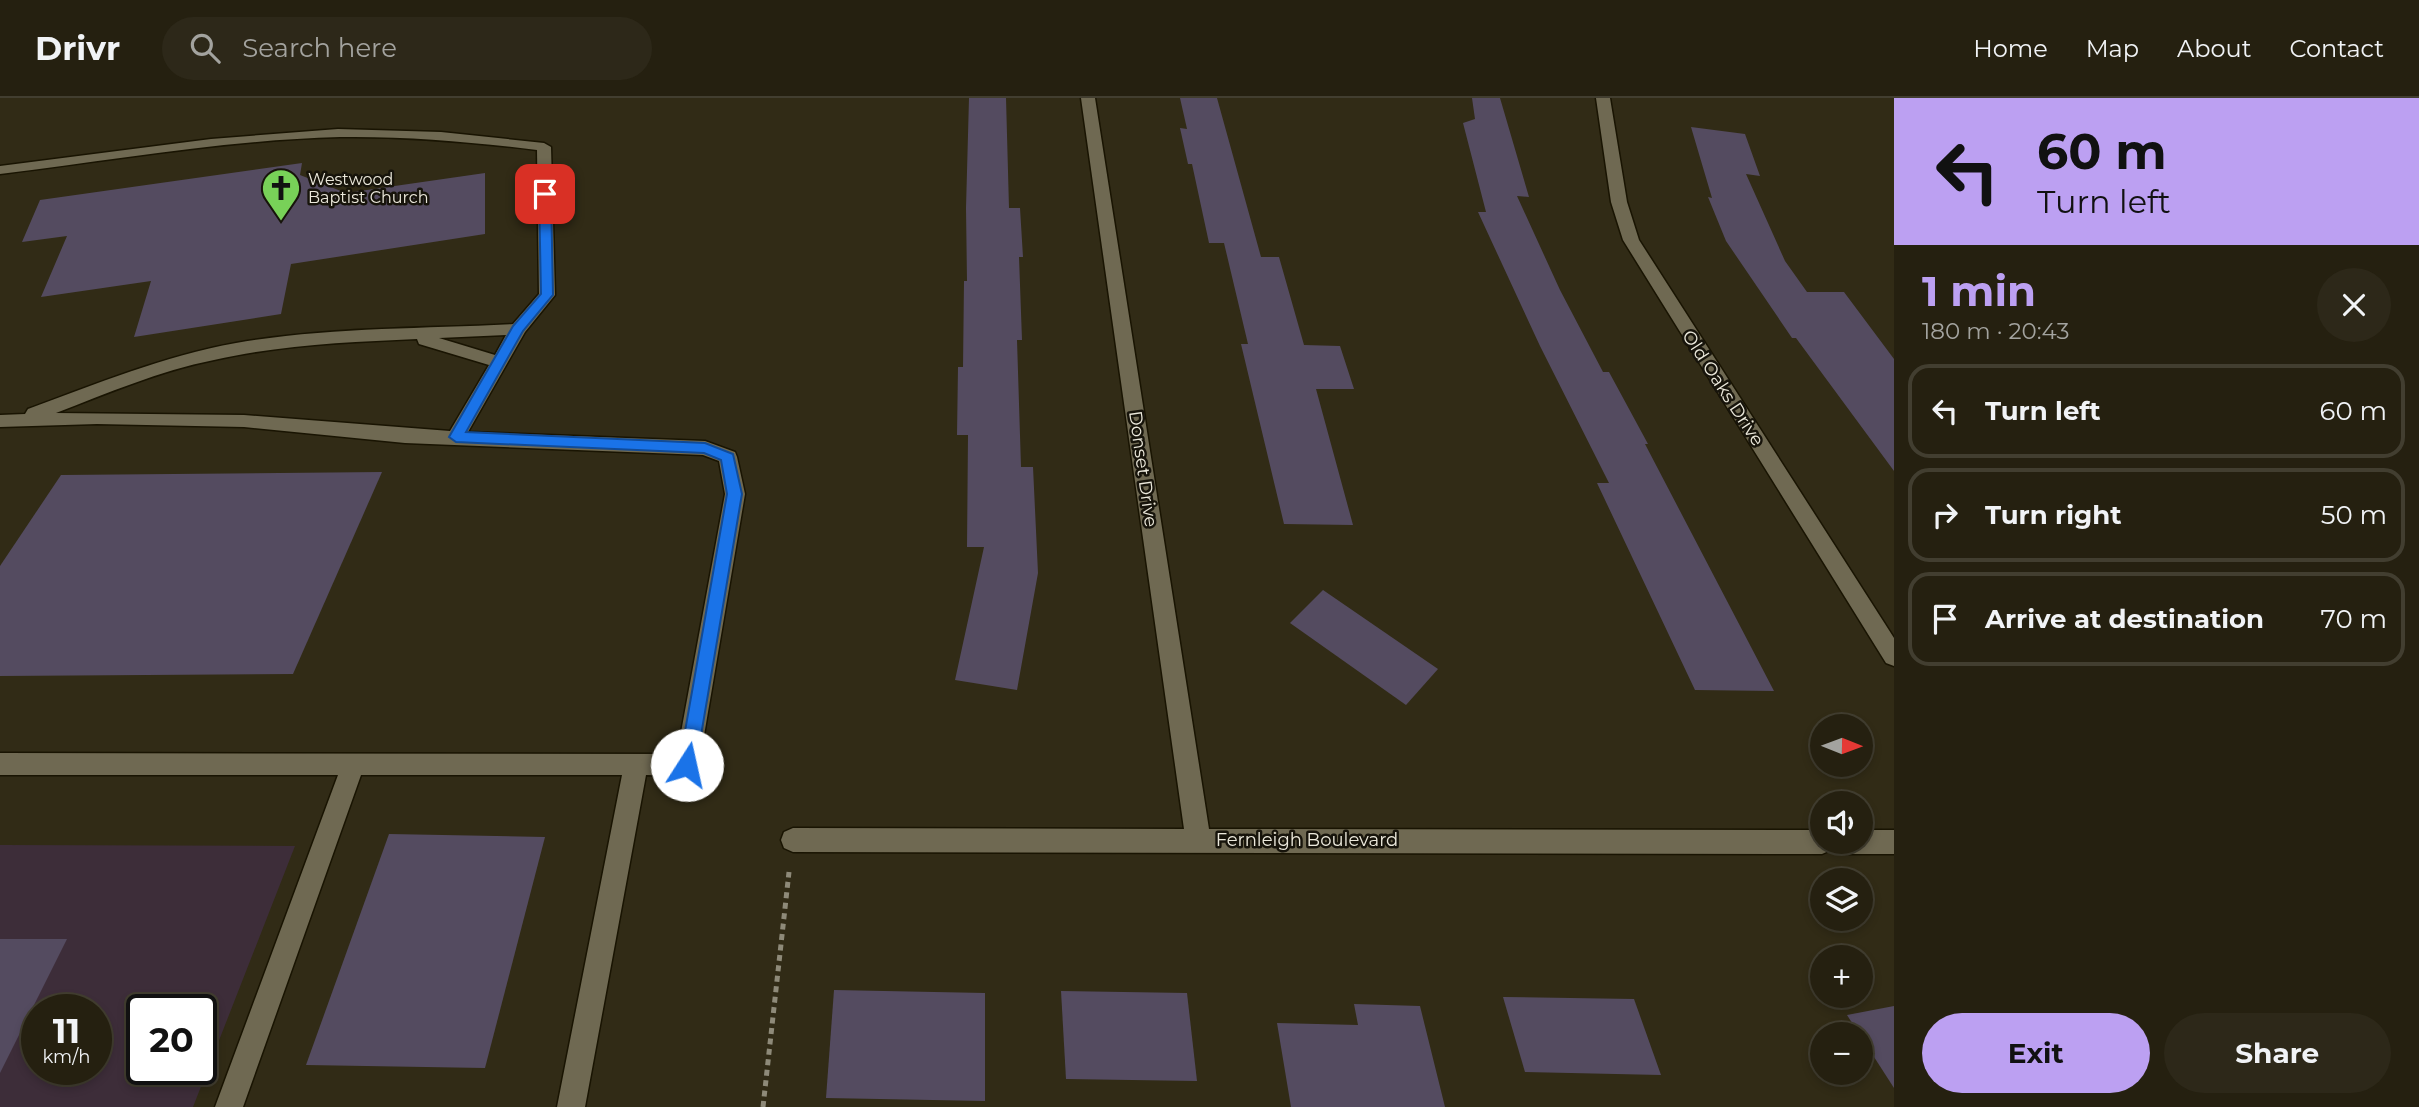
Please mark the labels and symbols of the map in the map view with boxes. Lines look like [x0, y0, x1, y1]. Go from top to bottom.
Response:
pin [515, 164, 575, 224]
church icon: Westwood Baptist Church [260, 167, 302, 222]
place label: Westwood Baptist Church [308, 170, 428, 207]
street label: Old Oaks Drive [1677, 326, 1769, 450]
street label: Donset Drive [1124, 409, 1162, 529]
north arrow [1810, 714, 1872, 777]
position arrow [650, 728, 724, 802]
street label: Fernleigh Boulevard [1216, 829, 1398, 851]
speed limit sign: 20 [126, 994, 217, 1085]

